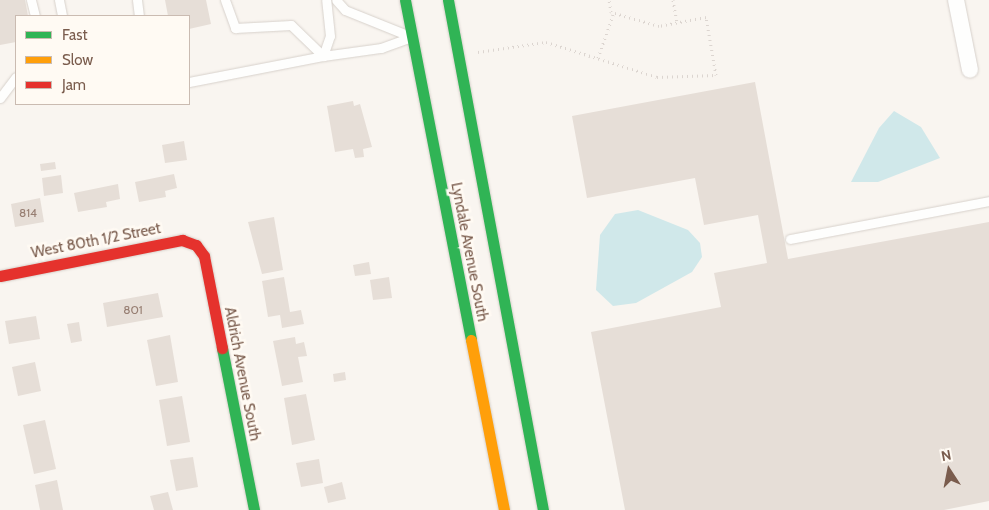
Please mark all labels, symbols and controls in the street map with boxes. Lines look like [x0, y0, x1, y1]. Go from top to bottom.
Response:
legend [15, 15, 190, 105]
text: Fast [62, 26, 87, 44]
text: Slow [62, 51, 93, 69]
text: Jam [62, 76, 86, 94]
street label: Lyndale Avenue South [447, 181, 491, 323]
house number: 814 [19, 206, 37, 220]
street label: West 80th 1/2 Street [30, 220, 162, 262]
house number: 801 [123, 303, 143, 317]
street label: Aldrich Avenue South [220, 305, 264, 443]
north arrow [924, 445, 974, 495]
text: N [940, 445, 953, 465]

